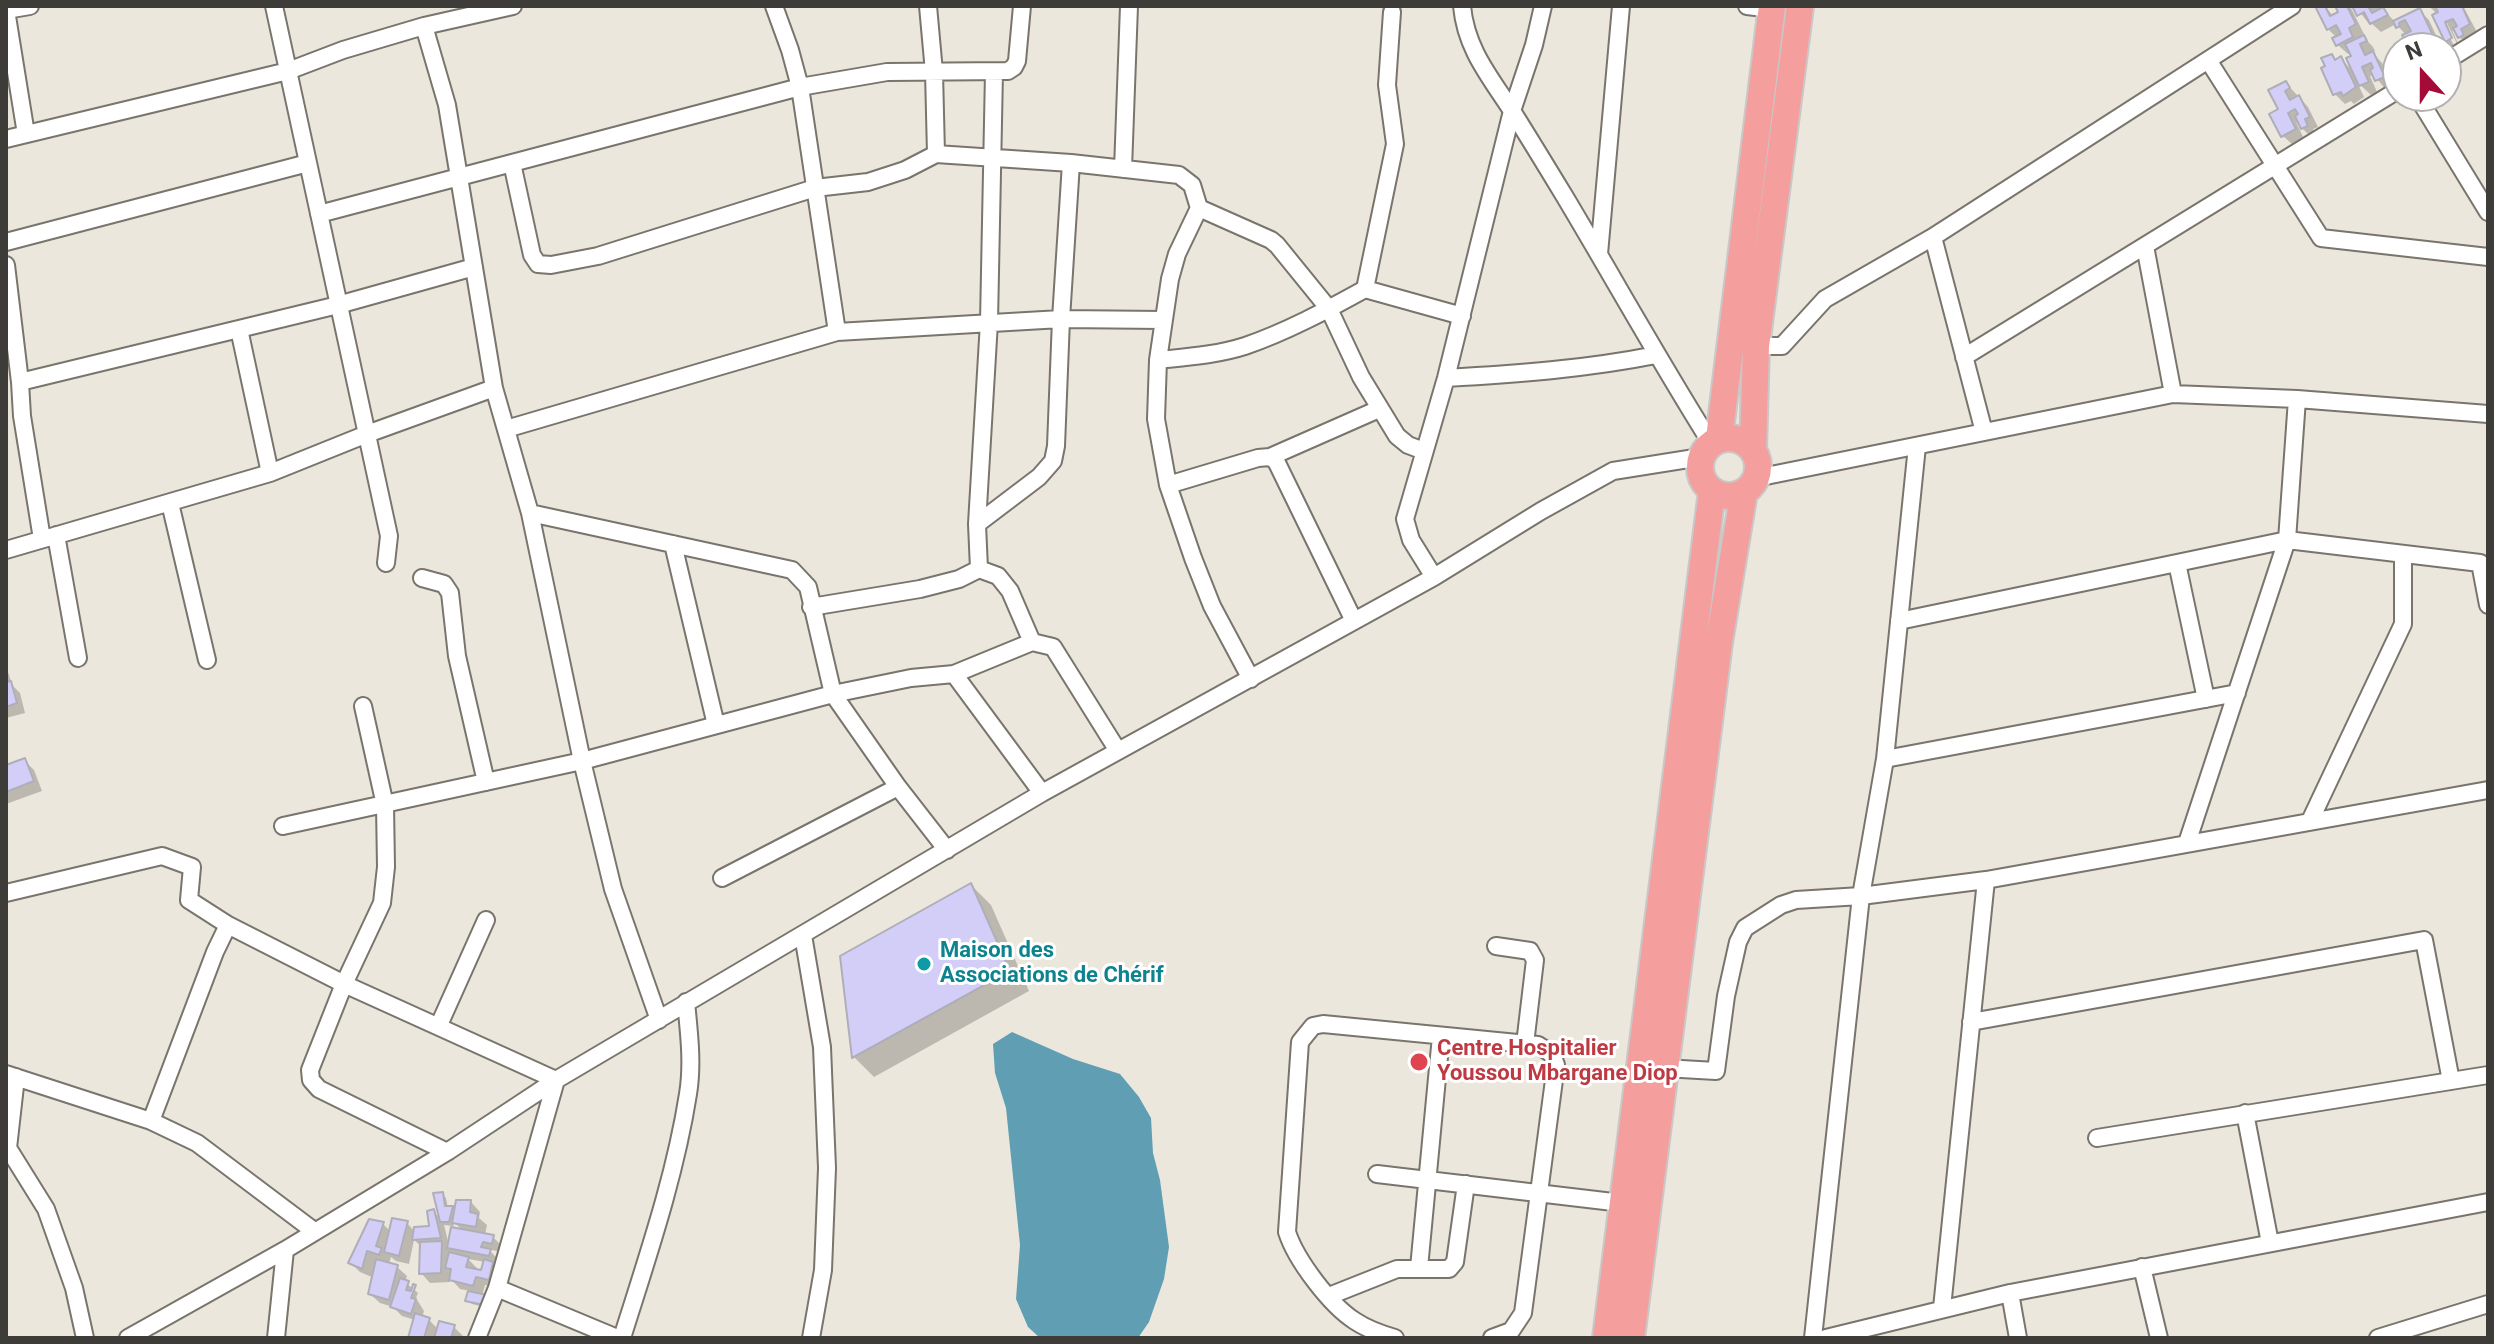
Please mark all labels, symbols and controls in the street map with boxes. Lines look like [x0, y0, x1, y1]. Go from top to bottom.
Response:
north arrow [2382, 32, 2462, 112]
text: N [2402, 37, 2426, 65]
place label: Maison des Associations de Chérif [940, 938, 1164, 990]
marker: Maison des Associations de Chérif [915, 955, 933, 973]
place label: Centre Hospitalier Youssou Mbargane Diop [1437, 1036, 1678, 1088]
marker: Centre Hospitalier Youssou Mbargane Diop [1408, 1051, 1430, 1073]

